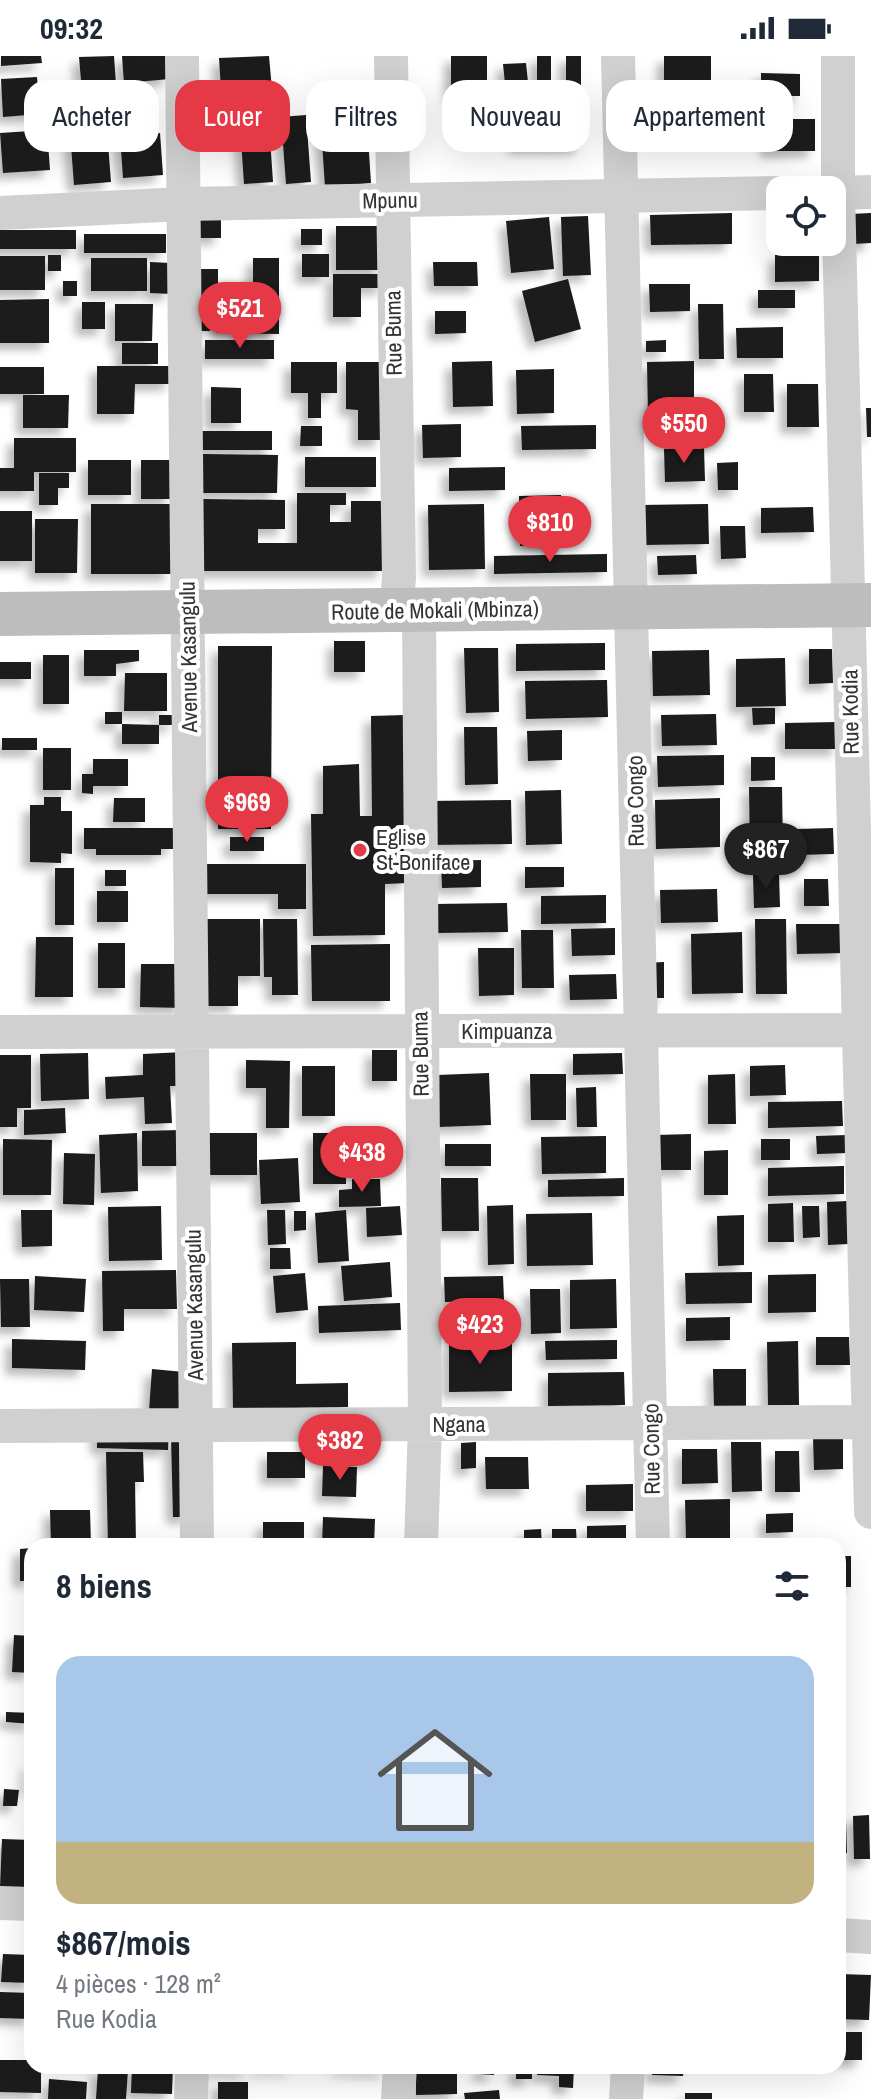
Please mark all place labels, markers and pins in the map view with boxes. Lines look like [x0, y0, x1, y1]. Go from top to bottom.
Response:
pin: $521 [193, 282, 287, 350]
pin: $550 [637, 397, 731, 465]
pin: $810 [503, 496, 597, 564]
pin: $969 [200, 776, 294, 844]
place label: Eglise St-Boniface [376, 822, 470, 877]
pin: $867 [719, 823, 813, 891]
marker: Eglise St-Boniface [351, 841, 369, 859]
pin: $438 [315, 1126, 409, 1194]
pin: $423 [433, 1298, 527, 1366]
pin: $382 [293, 1414, 387, 1482]

